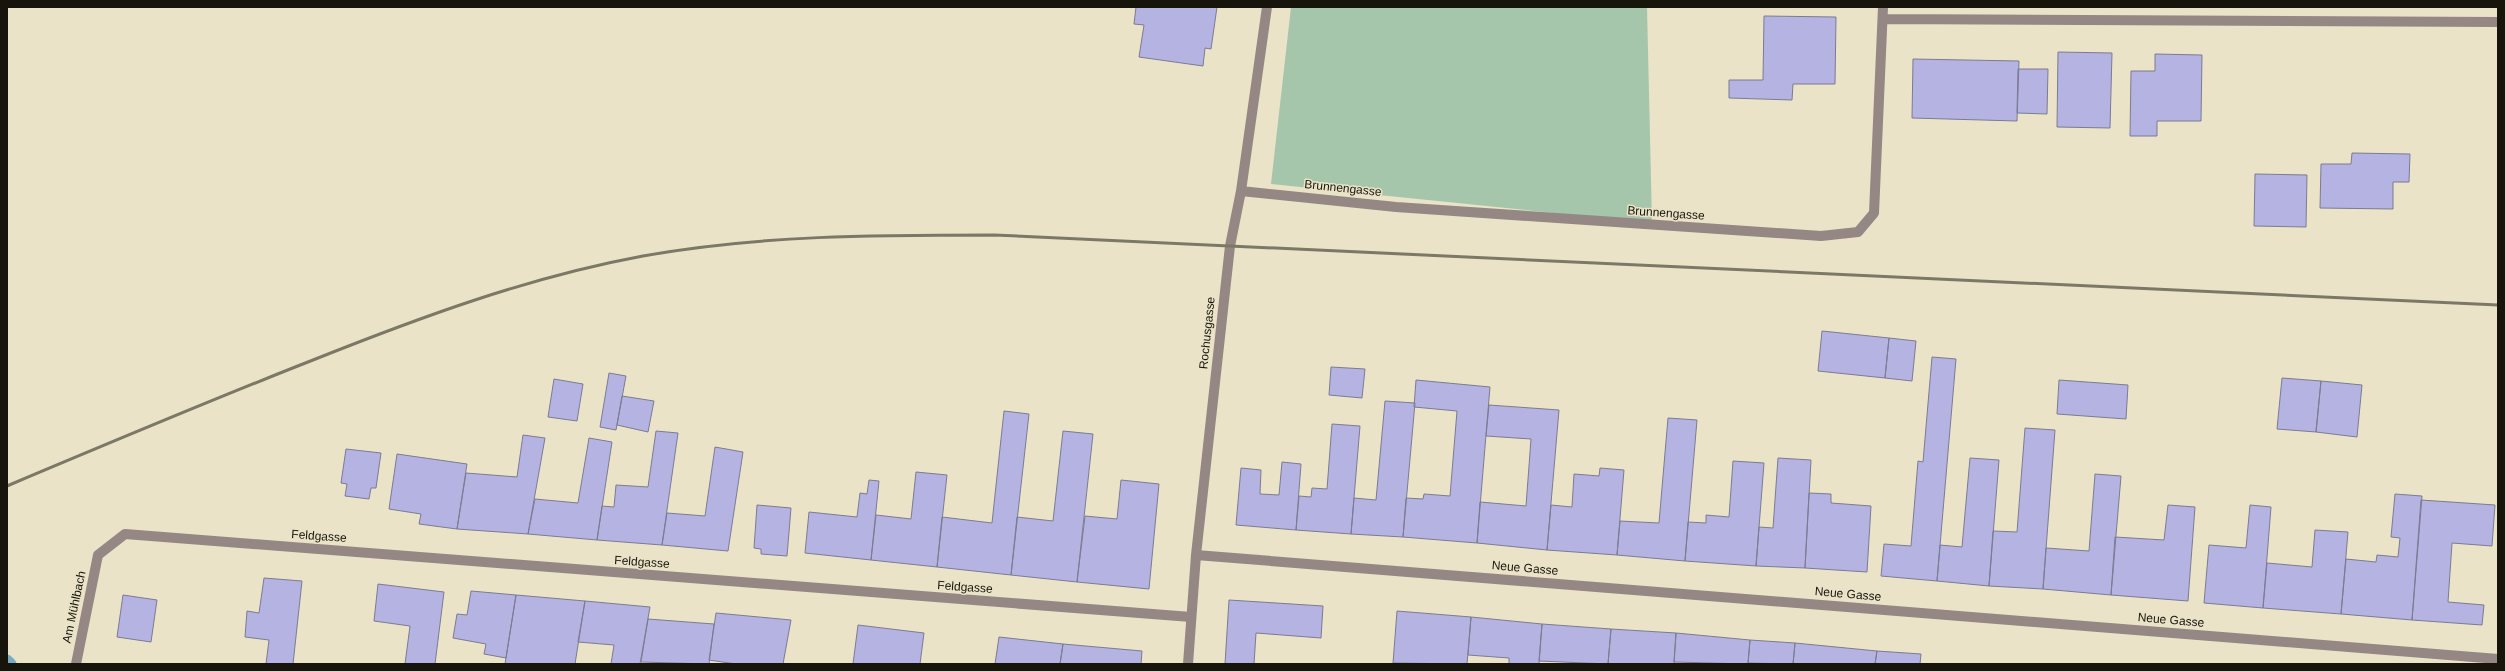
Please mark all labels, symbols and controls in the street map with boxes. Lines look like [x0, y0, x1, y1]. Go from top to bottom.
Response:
street label: Brunnengasse [1304, 177, 1383, 199]
street label: Brunnengasse [1627, 203, 1705, 223]
street label: Rochusgasse [1196, 296, 1218, 370]
street label: Feldgasse [291, 527, 347, 545]
street label: Feldgasse [614, 553, 670, 571]
street label: Neue Gasse [1491, 558, 1559, 578]
street label: Am Mühlbach [60, 570, 88, 644]
street label: Feldgasse [937, 578, 993, 596]
street label: Neue Gasse [1814, 584, 1882, 604]
street label: Neue Gasse [2137, 610, 2205, 630]

